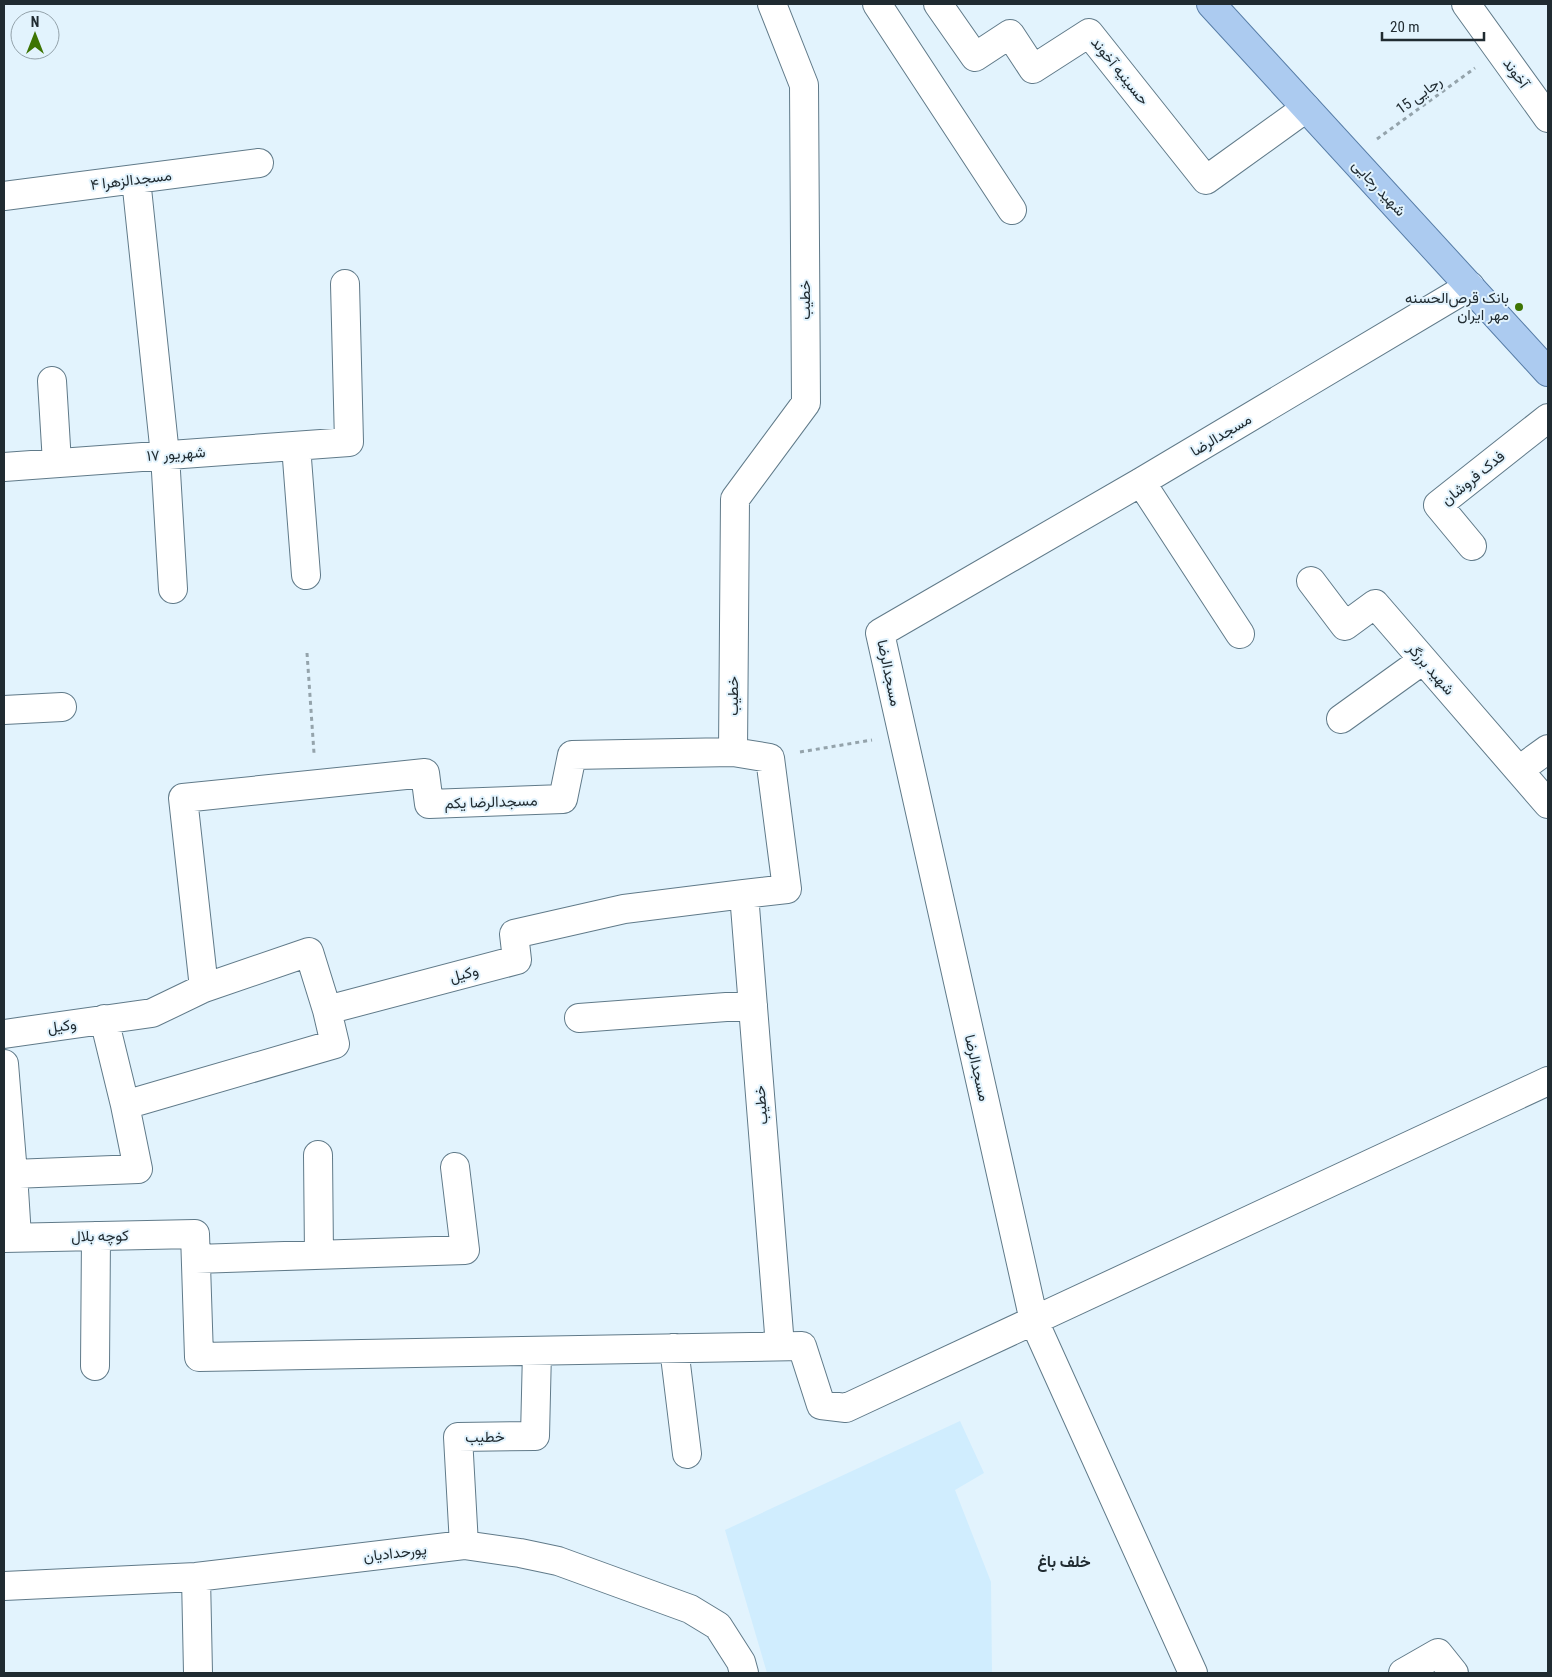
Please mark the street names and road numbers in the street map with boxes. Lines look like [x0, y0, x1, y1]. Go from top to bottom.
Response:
street label: حسینیه آخوند [1087, 33, 1153, 109]
street label: آخوند [1499, 55, 1534, 93]
street label: رجایی 15 [1392, 72, 1446, 119]
street label: شهید رجایی [1348, 156, 1410, 221]
street label: مسجدالزهرا ۴ [89, 166, 173, 194]
street label: خطیب [796, 280, 814, 320]
street label: مسجدالرضا [1187, 410, 1255, 460]
street label: ۱۷ شهریور [146, 443, 206, 465]
street label: فدک فروشان [1438, 447, 1508, 509]
street label: مسجدالرضا [873, 638, 905, 708]
street label: شهید برزگر [1403, 639, 1458, 699]
street label: خطیب [724, 676, 742, 716]
street label: مسجدالرضا یکم [444, 791, 538, 814]
street label: وکیل [448, 962, 480, 986]
street label: وکیل [46, 1015, 78, 1037]
street label: مسجدالرضا [961, 1033, 993, 1103]
street label: خطیب [750, 1085, 772, 1125]
street label: کوچه بلال [71, 1226, 129, 1247]
street label: خطیب [465, 1428, 505, 1446]
street label: پورحدادیان [362, 1540, 428, 1567]

